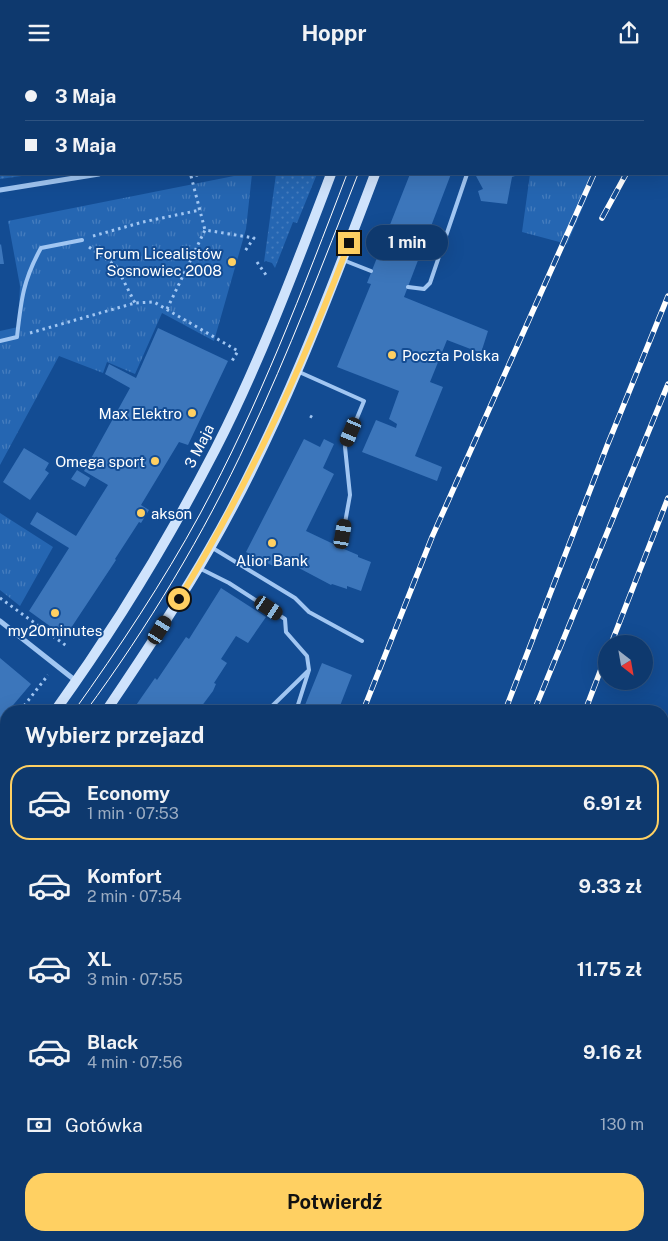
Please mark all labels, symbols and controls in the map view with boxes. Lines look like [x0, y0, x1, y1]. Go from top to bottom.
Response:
icon: menu [25, 19, 53, 47]
icon: share [615, 19, 643, 47]
text: Hoppr [301, 20, 367, 46]
text: 3 Maja [55, 85, 116, 107]
text: 3 Maja [55, 134, 116, 156]
callout: 1 min [366, 225, 449, 261]
route end [338, 232, 360, 254]
text: 1 min [388, 233, 426, 252]
place label: Forum Licealistów Sosnowiec 2008 [95, 245, 222, 279]
marker: Forum Licealistów Sosnowiec 2008 [226, 256, 238, 268]
place label: Poczta Polska [402, 347, 499, 364]
marker: Poczta Polska [386, 349, 398, 361]
place label: Max Elektro [98, 405, 182, 422]
marker: Max Elektro [186, 407, 198, 419]
car [338, 415, 363, 449]
street label: 3 Maja [181, 421, 217, 471]
place label: Omega sport [55, 453, 145, 470]
marker: Omega sport [149, 455, 161, 467]
place label: akson [151, 505, 192, 522]
marker: akson [135, 507, 147, 519]
car [333, 518, 352, 550]
marker: Alior Bank [266, 537, 278, 549]
place label: Alior Bank [236, 552, 308, 569]
route start [168, 588, 190, 610]
car [252, 593, 285, 623]
marker: my20minutes [49, 607, 61, 619]
car [145, 613, 174, 647]
place label: my20minutes [8, 622, 102, 639]
north arrow [598, 635, 652, 690]
map controls [598, 635, 653, 690]
text: Wybierz przejazd [25, 722, 205, 748]
icon: car [27, 780, 72, 825]
text: Economy [87, 782, 170, 804]
text: 6.91 zł [583, 792, 642, 814]
text: 1 min · 07:53 [87, 804, 179, 823]
icon: car [27, 863, 72, 908]
text: Komfort [87, 865, 162, 887]
text: 9.33 zł [578, 875, 642, 897]
text: 2 min · 07:54 [87, 887, 182, 906]
icon: car [27, 946, 72, 991]
text: XL [87, 948, 112, 970]
text: 11.75 zł [577, 958, 642, 980]
text: 3 min · 07:55 [87, 970, 183, 989]
icon: car [27, 1029, 72, 1074]
text: Black [87, 1031, 138, 1053]
text: 9.16 zł [583, 1041, 642, 1063]
text: 4 min · 07:56 [87, 1053, 182, 1072]
icon: cash [25, 1111, 53, 1139]
text: Gotówka [65, 1114, 143, 1136]
text: 130 m [600, 1115, 644, 1134]
button: Potwierdź [25, 1173, 644, 1231]

